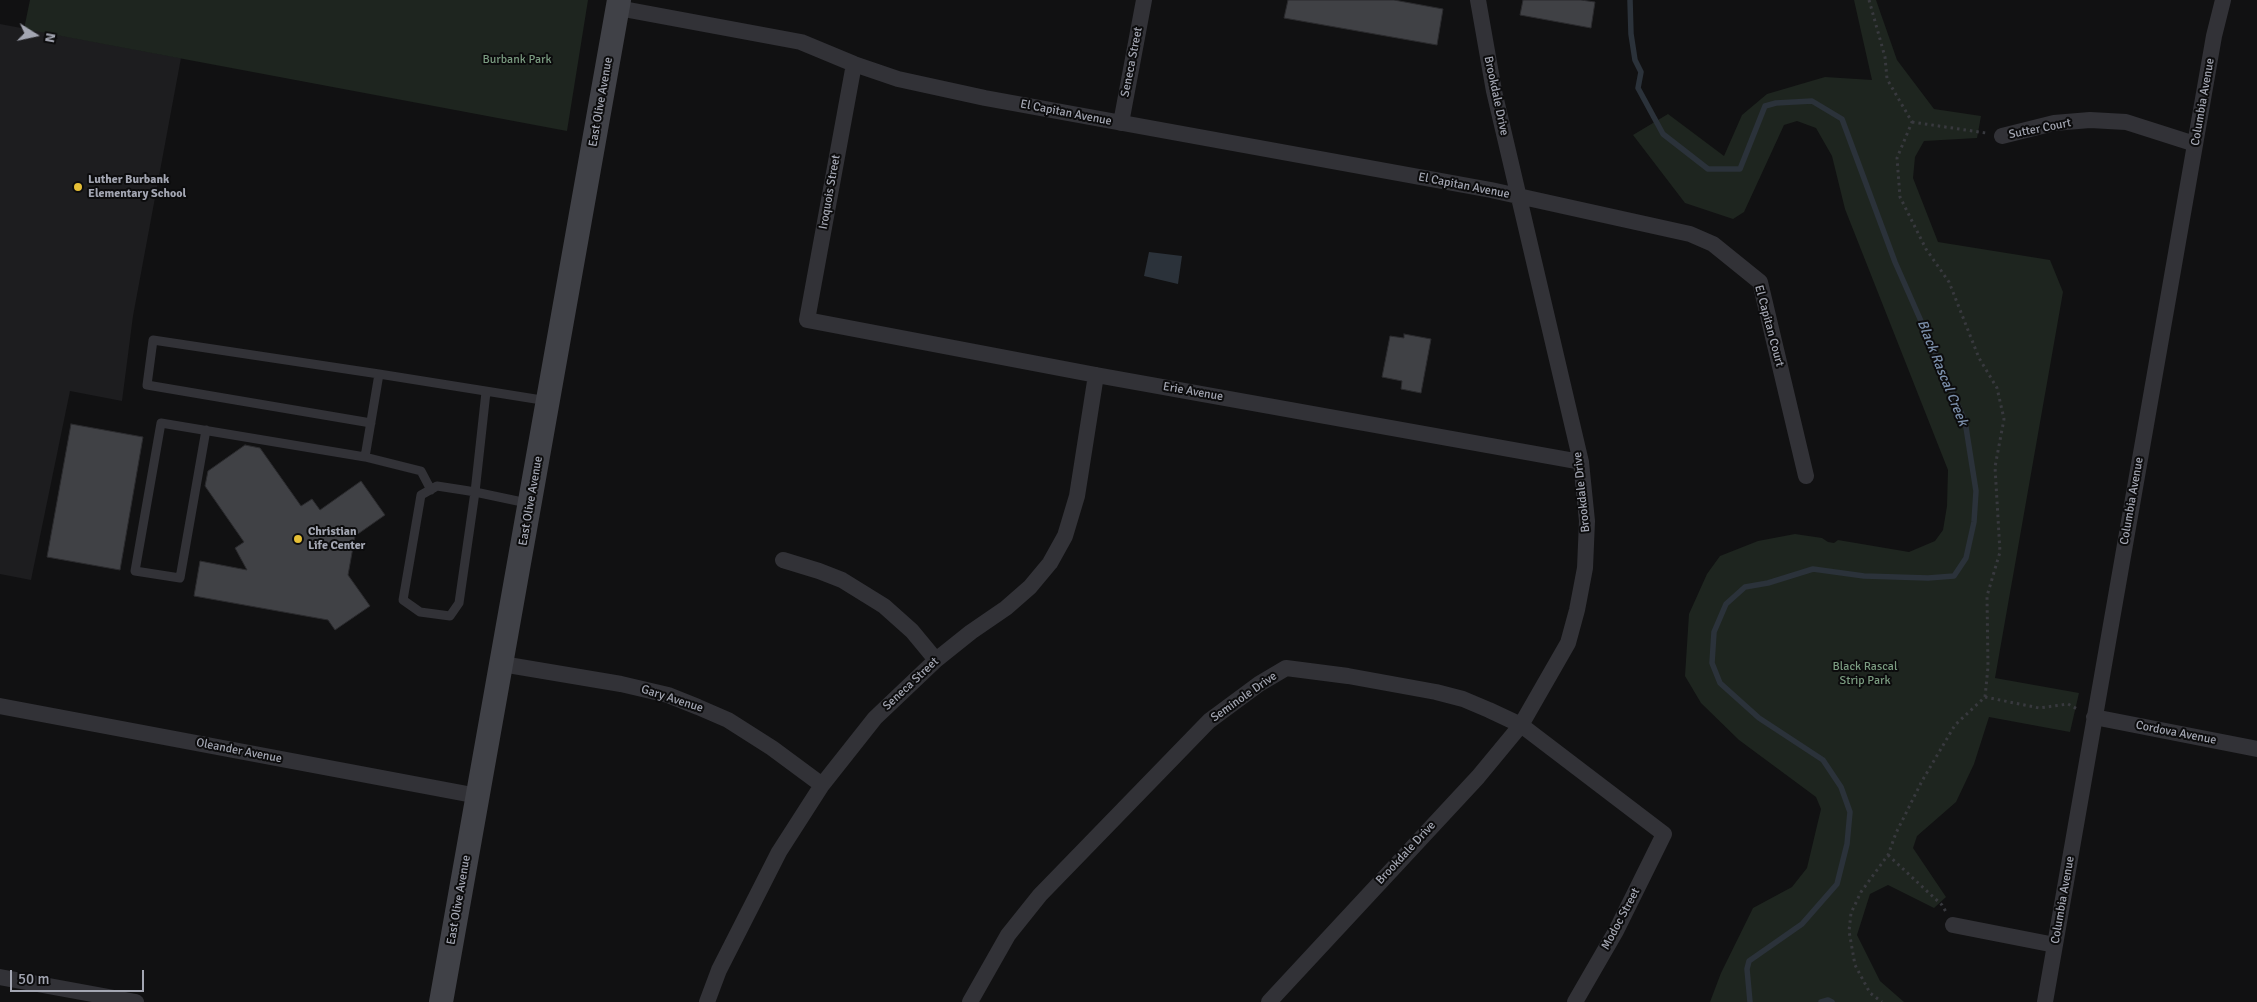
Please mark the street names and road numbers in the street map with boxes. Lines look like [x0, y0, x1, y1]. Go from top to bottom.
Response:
street label: Seneca Street [1118, 26, 1146, 98]
street label: Brookdale Drive [1481, 55, 1511, 137]
street label: East Olive Avenue [586, 56, 616, 148]
street label: Columbia Avenue [2188, 57, 2218, 147]
street label: El Capitan Avenue [1019, 97, 1113, 129]
street label: Sutter Court [2008, 116, 2072, 142]
street label: Iroquois Street [816, 154, 844, 230]
street label: El Capitan Avenue [1417, 170, 1511, 202]
street label: El Capitan Court [1751, 284, 1787, 368]
street label: Erie Avenue [1162, 380, 1224, 404]
street label: Brookdale Drive [1571, 451, 1593, 533]
street label: East Olive Avenue [516, 455, 546, 547]
street label: Columbia Avenue [2117, 456, 2147, 546]
street label: Seneca Street [880, 655, 942, 713]
street label: Seminole Drive [1208, 669, 1280, 725]
street label: Gary Avenue [639, 682, 705, 716]
street label: Cordova Avenue [2134, 718, 2218, 748]
street label: Oleander Avenue [195, 736, 283, 766]
street label: Brookdale Drive [1373, 818, 1439, 888]
street label: East Olive Avenue [444, 854, 474, 946]
street label: Columbia Avenue [2048, 855, 2078, 945]
street label: Modoc Street [1599, 886, 1643, 952]

